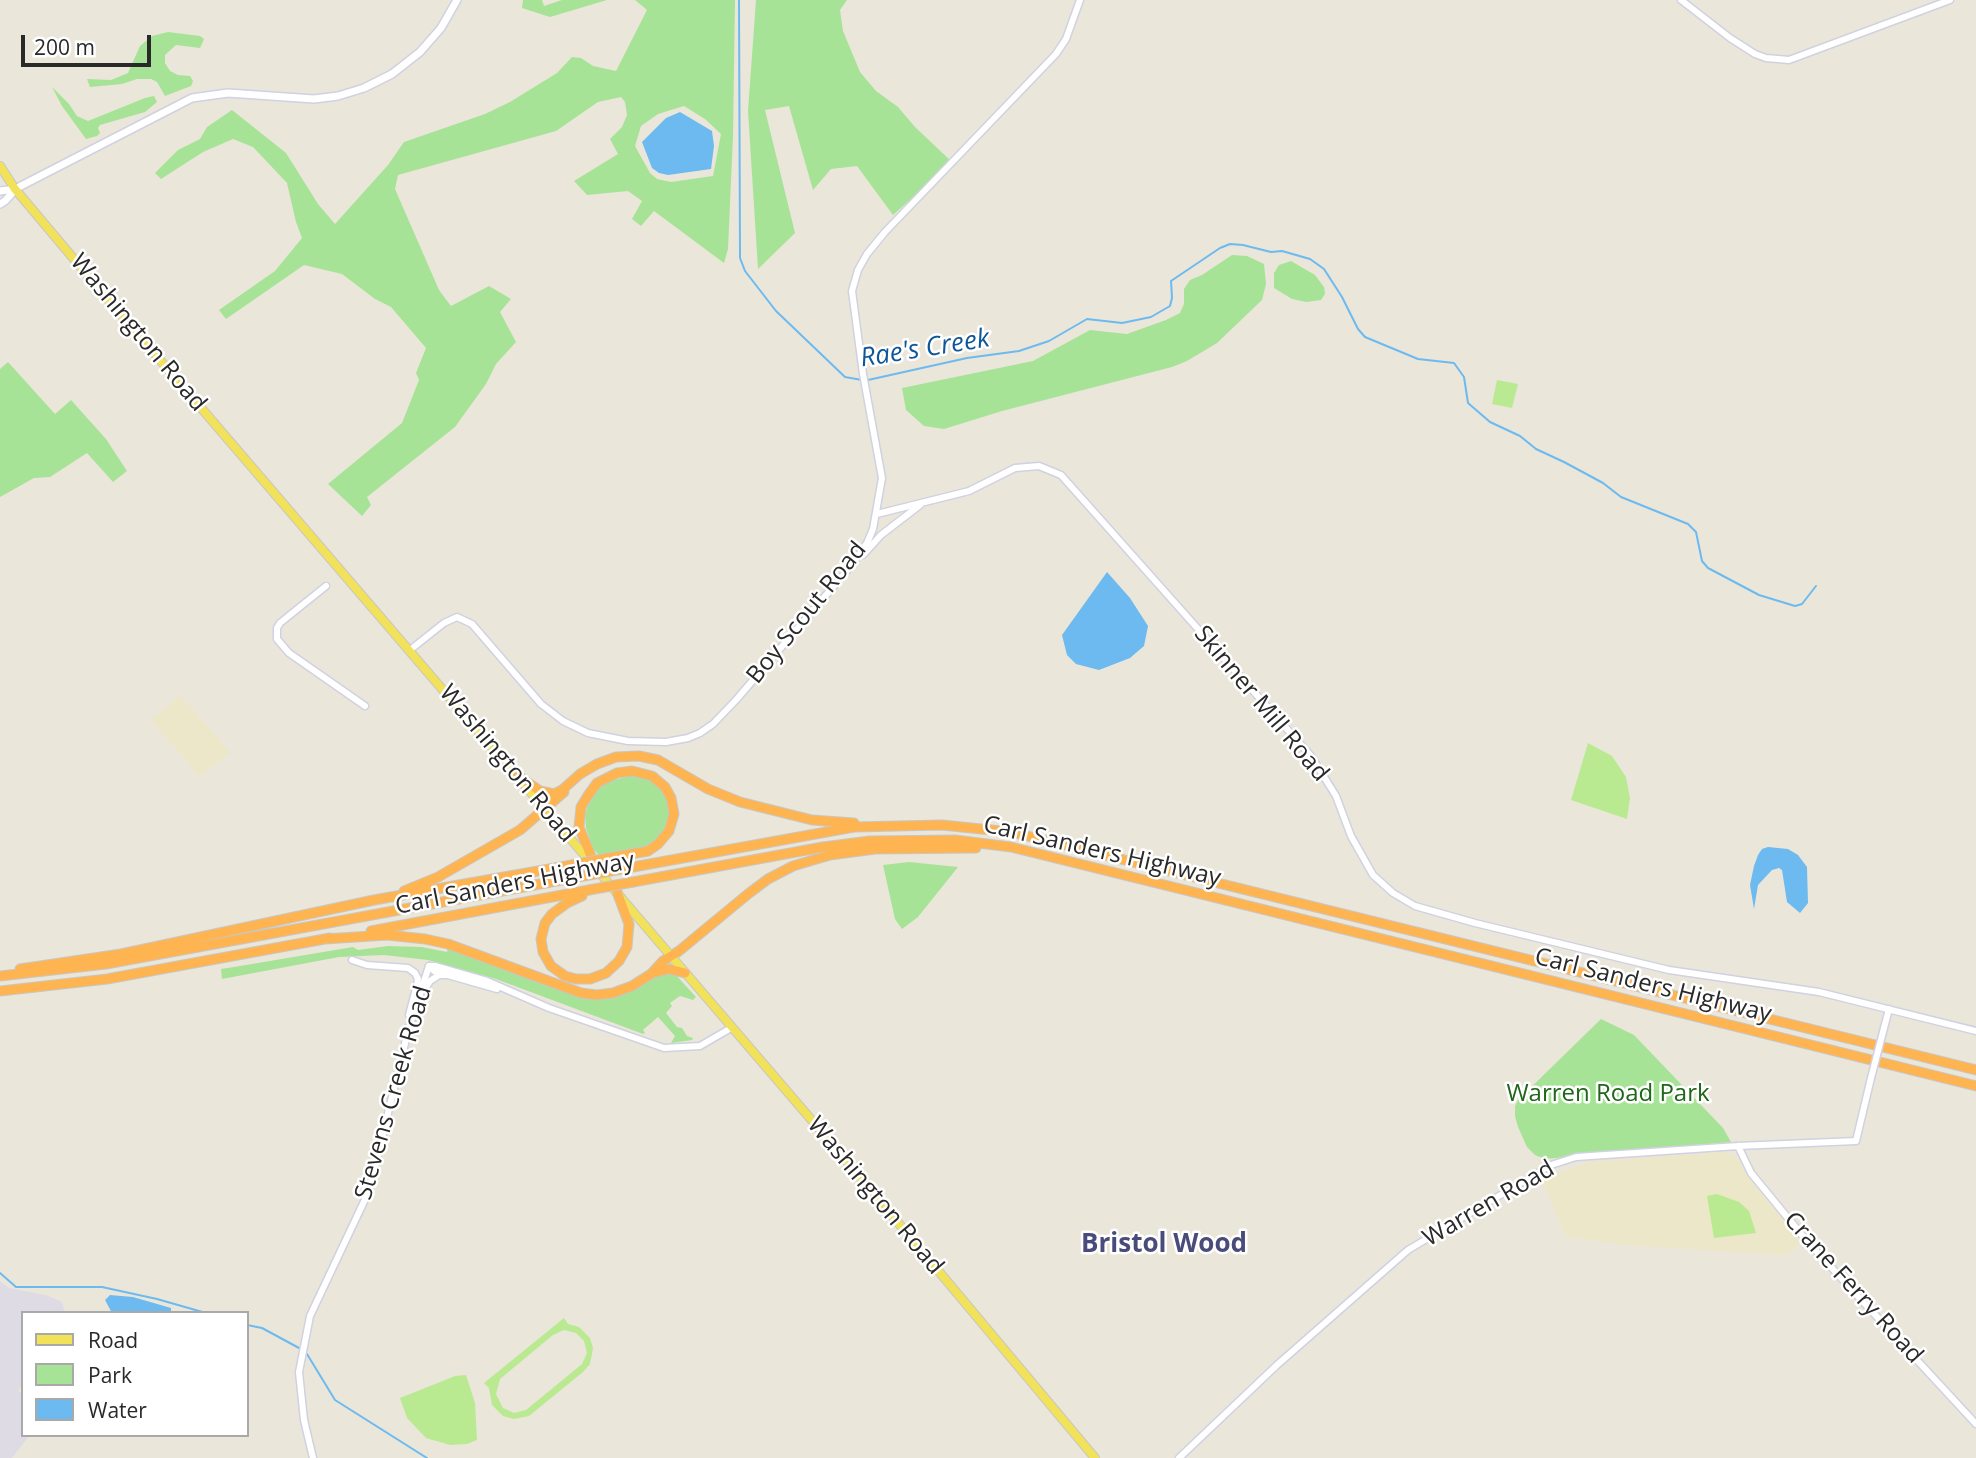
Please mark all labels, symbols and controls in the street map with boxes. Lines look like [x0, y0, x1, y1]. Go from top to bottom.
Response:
scale bar [24, 21, 154, 65]
text: 200 m [34, 33, 95, 61]
street label: Washington Road [64, 248, 212, 418]
water label: Rae's Creek [858, 323, 992, 375]
street label: Boy Scout Road [741, 536, 873, 690]
street label: Skinner Mill Road [1188, 620, 1334, 788]
street label: Washington Road [433, 679, 581, 849]
street label: Carl Sanders Highway [980, 811, 1224, 893]
street label: Carl Sanders Highway [393, 847, 637, 921]
street label: Carl Sanders Highway [1532, 943, 1774, 1029]
street label: Stevens Creek Road [350, 983, 438, 1203]
park label: Warren Road Park [1506, 1080, 1710, 1108]
street label: Washington Road [801, 1111, 949, 1281]
street label: Warren Road [1418, 1155, 1560, 1253]
street label: Crane Ferry Road [1777, 1206, 1929, 1370]
district label: Bristol Wood [1081, 1229, 1247, 1261]
legend [21, 1311, 248, 1437]
text: Road [88, 1326, 138, 1354]
text: Park [88, 1361, 132, 1389]
text: Water [88, 1396, 147, 1424]

